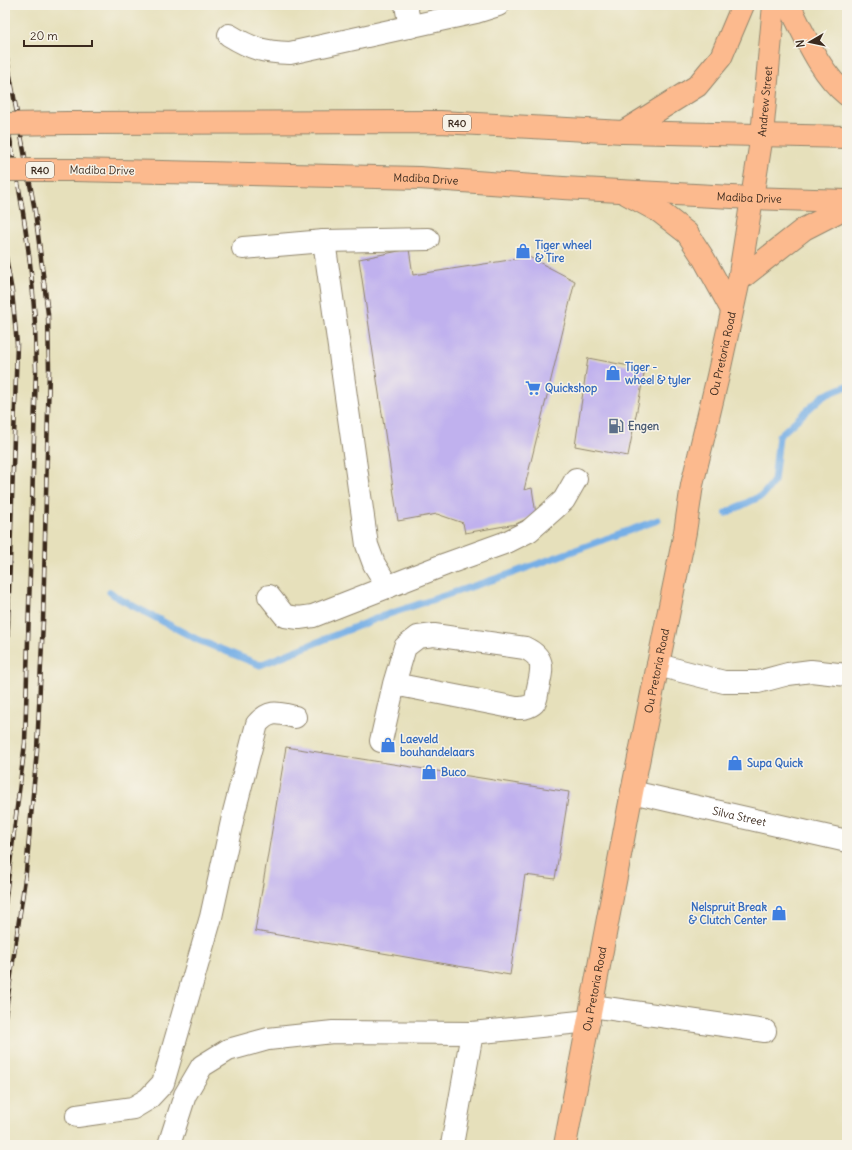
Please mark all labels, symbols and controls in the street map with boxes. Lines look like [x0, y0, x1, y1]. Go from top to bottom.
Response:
scale bar [24, 22, 92, 48]
north arrow [790, 22, 830, 62]
text: 20 m [30, 28, 58, 43]
text: N [793, 39, 808, 48]
street label: Andrew Street [755, 65, 775, 137]
road number: R40 [443, 115, 471, 131]
road number: R40 [26, 162, 54, 178]
street label: Madiba Drive [69, 162, 135, 178]
street label: Madiba Drive [393, 170, 459, 188]
street label: Madiba Drive [716, 189, 782, 206]
place label: Tiger wheel & Tire [535, 238, 592, 265]
shop icon: Tiger wheel & Tire [514, 242, 532, 260]
street label: Ou Pretoria Road [707, 310, 739, 397]
place label: Tiger - wheel & tyler [625, 360, 691, 388]
shop icon: Tiger - wheel & tyler [604, 364, 622, 382]
supermarket icon: Quickshop [524, 379, 542, 397]
place label: Quickshop [545, 381, 597, 396]
fuel station icon: Engen [607, 417, 625, 435]
place label: Engen [628, 419, 660, 434]
street label: Ou Pretoria Road [641, 627, 672, 714]
place label: Laeveld bouhandelaars [400, 732, 475, 759]
shop icon: Laeveld bouhandelaars [379, 736, 397, 754]
shop icon: Supa Quick [726, 754, 744, 772]
place label: Supa Quick [747, 756, 803, 771]
shop icon: Buco [420, 763, 438, 781]
place label: Buco [441, 765, 466, 779]
street label: Silva Street [711, 804, 768, 829]
place label: Nelspruit Break & Clutch Center [688, 900, 768, 927]
shop icon: Nelspruit Break & Clutch Center [770, 904, 788, 922]
street label: Ou Pretoria Road [580, 945, 610, 1032]

